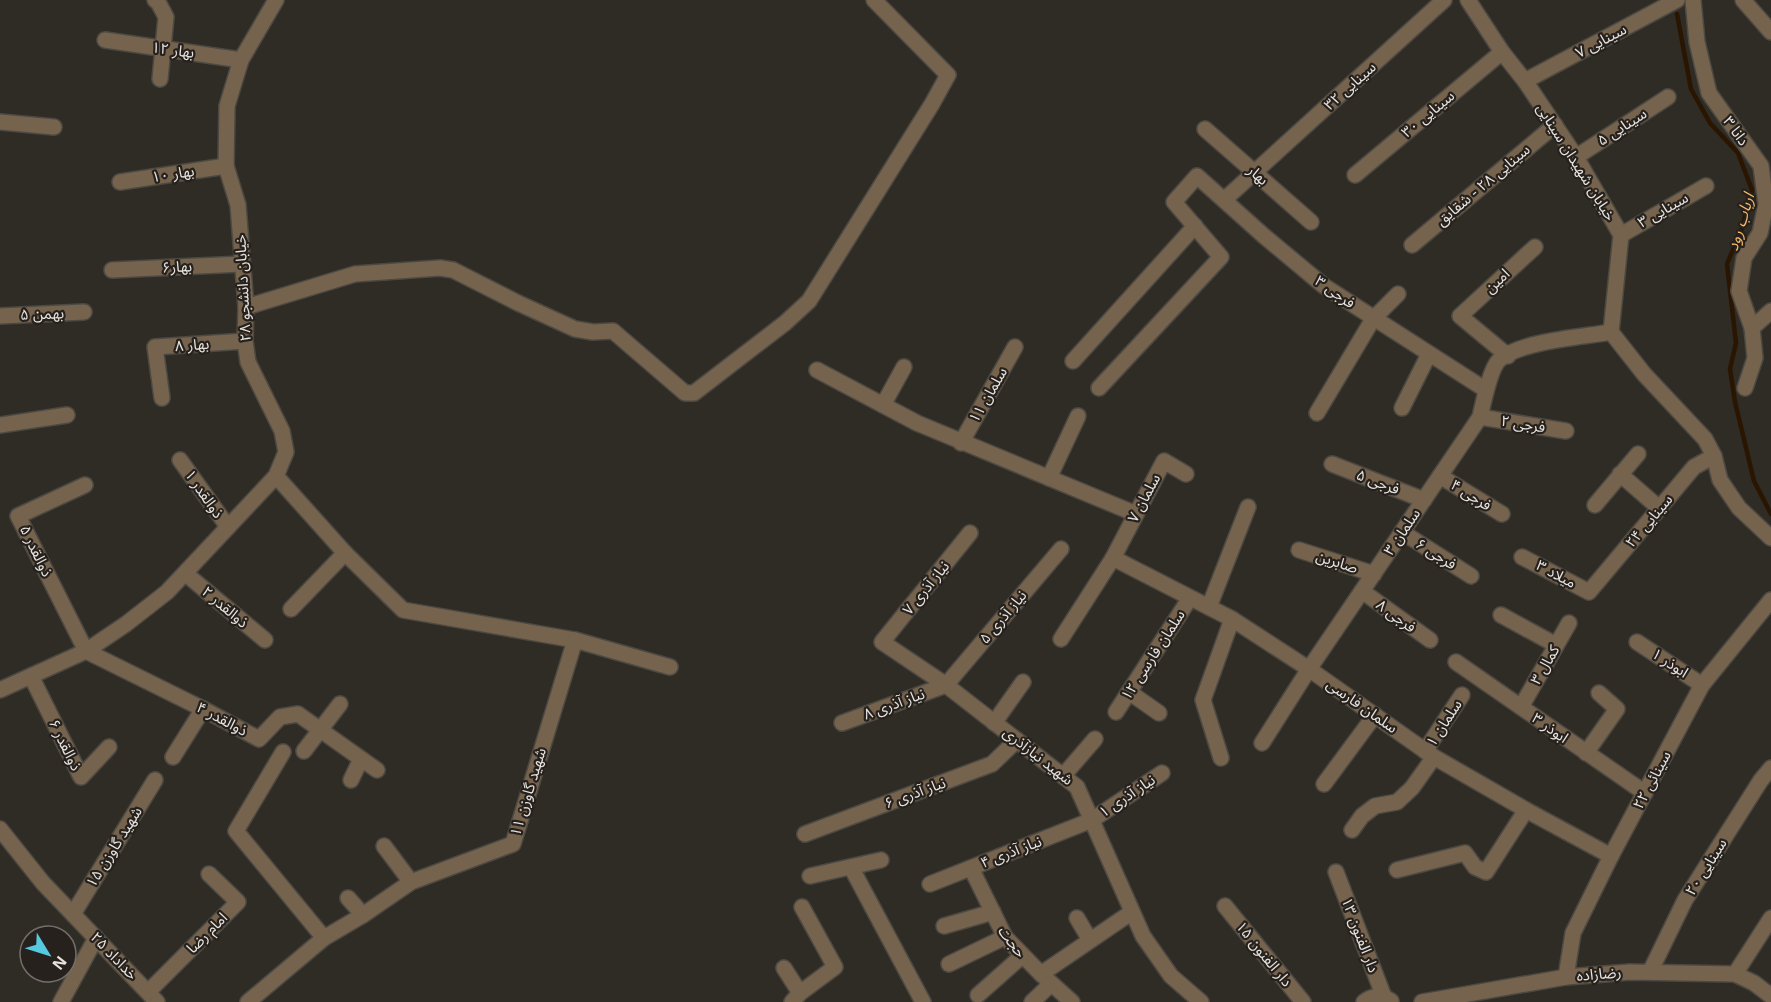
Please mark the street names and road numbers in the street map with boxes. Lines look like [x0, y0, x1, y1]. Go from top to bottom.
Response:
street label: سینایی ۷ [1572, 20, 1630, 62]
street label: بهار ۱۲ [151, 38, 195, 62]
street label: سینایی ۳۲ [1320, 58, 1380, 114]
street label: سینایی ۳۰ [1398, 86, 1458, 141]
street label: خیابان شهیدان سینایی [1533, 100, 1619, 224]
street label: سینایی ۵ [1594, 104, 1650, 150]
street label: دانا ۳ [1720, 113, 1753, 149]
street label: سینایی ۲۸ - شقایق [1432, 140, 1535, 230]
street label: بهار [1243, 160, 1272, 189]
street label: بهار ۱۰ [150, 162, 196, 186]
street label: سینایی ۳ [1635, 188, 1692, 232]
street label: خیابان دانشجو ۲۸ [231, 234, 255, 342]
street label: بهار۶ [161, 257, 193, 277]
street label: امین [1481, 265, 1513, 297]
street label: فرجی ۳ [1312, 272, 1359, 312]
street label: بهمن ۵ [20, 304, 64, 324]
street label: بهار ۸ [174, 335, 210, 355]
street label: سلمان ۱۱ [965, 364, 1011, 426]
street label: فرجی ۲ [1500, 412, 1547, 436]
street label: ذوالقدر ۱ [181, 466, 227, 522]
street label: فرجی ۵ [1354, 466, 1402, 499]
street label: سلمان ۷ [1124, 470, 1164, 525]
street label: فرجی ۴ [1447, 476, 1495, 515]
street label: سینایی ۲۴ [1622, 491, 1677, 551]
street label: سلمان ۳ [1380, 505, 1424, 559]
street label: ذوالقدر ۵ [16, 522, 56, 580]
street label: فرجی ۶ [1412, 535, 1460, 574]
street label: صابرین [1314, 547, 1360, 577]
street label: میلاد ۳ [1534, 556, 1579, 591]
street label: نیاز آذری ۷ [899, 557, 953, 619]
street label: ذوالقدر ۲ [198, 582, 252, 632]
street label: نیاز آذری ۵ [976, 587, 1030, 647]
street label: فرجی ۸ [1373, 596, 1420, 637]
street label: سلمان فارسی ۱۲ [1117, 606, 1189, 704]
street label: کمال ۳ [1527, 641, 1564, 688]
street label: ابوذر ۱ [1648, 645, 1692, 681]
street label: سلمان فارسی [1323, 675, 1401, 737]
street label: نیاز آذری ۸ [861, 685, 927, 723]
street label: سلمان ۱ [1422, 696, 1466, 750]
street label: ذوالقدر ۴ [193, 698, 251, 740]
street label: ابوذر ۳ [1528, 709, 1572, 747]
street label: ذوالقدر ۶ [45, 716, 85, 774]
street label: شهید نیازآذری [999, 723, 1077, 789]
street label: شهید گاوزن ۱۱ [506, 745, 550, 838]
street label: سینائی ۲۲ [1629, 748, 1675, 812]
street label: نیاز آذری ۱ [1095, 771, 1159, 821]
street label: نیاز آذری ۶ [882, 774, 948, 812]
street label: شهید گاوزن ۱۵ [82, 803, 146, 891]
street label: نیاز آذری ۴ [978, 832, 1044, 872]
street label: سینایی ۲۰ [1681, 835, 1731, 899]
street label: دار الفنون ۱۳ [1337, 895, 1383, 975]
street label: امام رضا [183, 909, 233, 959]
street label: دار الفنون ۱۵ [1232, 918, 1296, 990]
street label: حجت [995, 923, 1030, 961]
street label: خداداد ۲۵ [88, 928, 141, 983]
street label: رضازاده [1576, 963, 1622, 985]

